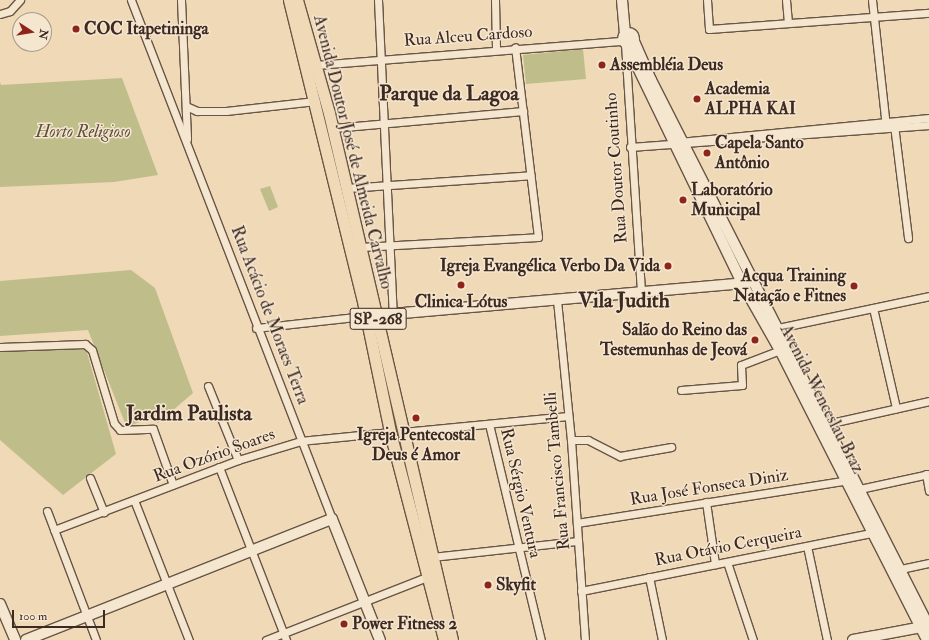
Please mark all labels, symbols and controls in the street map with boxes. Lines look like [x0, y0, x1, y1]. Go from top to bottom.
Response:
north arrow [12, 12, 52, 52]
street label: Avenida Doutor José de Almeida Carvalho [309, 13, 397, 291]
place label: COC Itapetininga [84, 19, 209, 39]
street label: Rua Alceu Cardoso [403, 21, 533, 51]
marker: COC Itapetininga [71, 24, 81, 34]
text: N [36, 28, 51, 41]
place label: Assembléia Deus [610, 55, 723, 75]
marker: Assembléia Deus [597, 60, 607, 70]
place label: Academia ALPHA KAI [705, 79, 796, 119]
district label: Parque da Lagoa [379, 81, 519, 107]
street label: Rua Doutor Coutinho [601, 92, 631, 244]
marker: Academia ALPHA KAI [692, 94, 702, 104]
park label: Horto Religioso [35, 122, 131, 142]
place label: Capela Santo Antônio [715, 133, 804, 173]
marker: Capela Santo Antônio [702, 148, 712, 158]
place label: Laboratório Municipal [691, 180, 773, 220]
marker: Laboratório Municipal [678, 195, 688, 205]
street label: Rua Acácio de Moraes Terra [227, 223, 313, 407]
place label: Igreja Evangélica Verbo Da Vida [440, 256, 660, 276]
marker: Igreja Evangélica Verbo Da Vida [663, 261, 673, 271]
place label: Acqua Training Natação e Fitnes [733, 266, 846, 306]
marker: Clinica Lótus [456, 280, 466, 290]
marker: Acqua Training Natação e Fitnes [849, 281, 859, 291]
district label: Vila Judith [578, 288, 670, 314]
place label: Clinica Lótus [415, 292, 507, 312]
road number: SP-268 [349, 305, 407, 333]
place label: Salão do Reino das Testemunhas de Jeová [600, 320, 747, 360]
street label: Avenida Wenceslau Braz [776, 321, 868, 477]
marker: Salão do Reino das Testemunhas de Jeová [750, 335, 760, 345]
street label: Rua Francisco Tambelli [540, 391, 574, 551]
district label: Jardim Paulista [126, 401, 252, 427]
marker: Igreja Pentecostal Deus é Amor [411, 413, 421, 423]
street label: Rua Ozório Soares [150, 424, 278, 486]
place label: Igreja Pentecostal Deus é Amor [357, 425, 475, 465]
street label: Rua Sérgio Ventura [496, 426, 546, 560]
street label: Rua José Fonseca Diniz [628, 464, 790, 510]
street label: Rua Otávio Cerqueira [653, 522, 803, 570]
place label: Skyfit [496, 575, 536, 595]
marker: Skyfit [483, 580, 493, 590]
scale bar [14, 602, 107, 628]
text: 100 m [19, 609, 47, 624]
place label: Power Fitness 2 [352, 614, 457, 634]
marker: Power Fitness 2 [339, 619, 349, 629]

